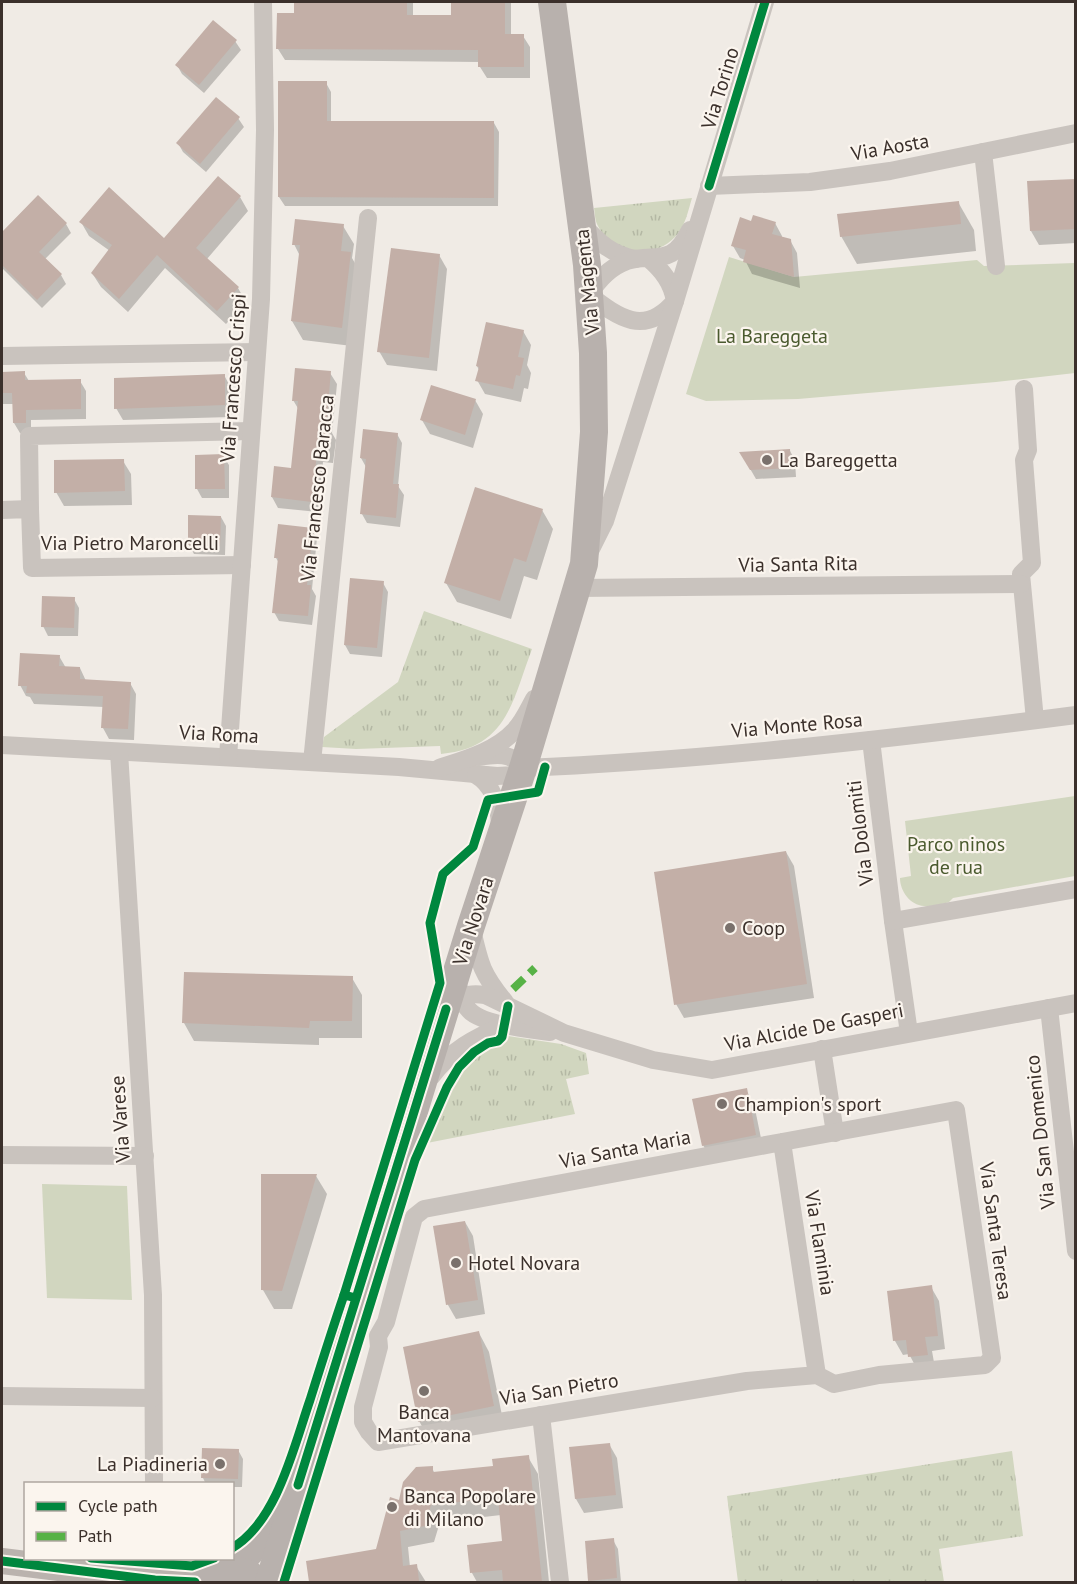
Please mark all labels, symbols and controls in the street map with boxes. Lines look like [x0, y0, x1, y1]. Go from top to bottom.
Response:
street label: Via Torino [695, 44, 745, 133]
street label: Via Aosta [848, 127, 931, 167]
street label: Via Magenta [569, 228, 606, 337]
street label: Via Francesco Crispi [214, 293, 252, 464]
park label: La Bareggeta [716, 323, 828, 349]
street label: Via Francesco Baracca [294, 393, 340, 584]
place label: La Bareggetta [779, 447, 898, 473]
marker: La Bareggetta [760, 453, 774, 467]
street label: Via Pietro Maroncelli [40, 530, 219, 556]
street label: Via Santa Rita [737, 550, 858, 578]
street label: Via Monte Rosa [729, 706, 864, 744]
street label: Via Roma [177, 719, 260, 749]
street label: Via Dolomiti [841, 779, 879, 888]
park label: Parco ninos de rua [907, 831, 1005, 880]
street label: Via Novara [446, 873, 500, 970]
place label: Coop [742, 915, 785, 941]
marker: Coop [723, 921, 737, 935]
street label: Via Alcide De Gasperi [721, 997, 906, 1057]
street label: Via San Domenico [1019, 1054, 1061, 1211]
street label: Via Varese [104, 1075, 136, 1164]
place label: Champion's sport [734, 1091, 882, 1117]
marker: Champion's sport [715, 1097, 729, 1111]
street label: Via Santa Maria [556, 1124, 693, 1175]
street label: Via Santa Teresa [973, 1159, 1019, 1302]
street label: Via Flaminia [799, 1188, 841, 1297]
place label: Hotel Novara [468, 1250, 580, 1276]
marker: Hotel Novara [449, 1256, 463, 1270]
street label: Via San Pietro [497, 1367, 620, 1411]
marker: Banca Mantovana [417, 1384, 431, 1398]
place label: Banca Mantovana [377, 1399, 471, 1448]
place label: La Piadineria [97, 1451, 208, 1477]
marker: La Piadineria [213, 1457, 227, 1471]
legend [24, 1482, 234, 1560]
place label: Banca Popolare di Milano [404, 1483, 536, 1532]
text: Cycle path [78, 1494, 158, 1517]
marker: Banca Popolare di Milano [385, 1500, 399, 1514]
text: Path [78, 1524, 112, 1547]

